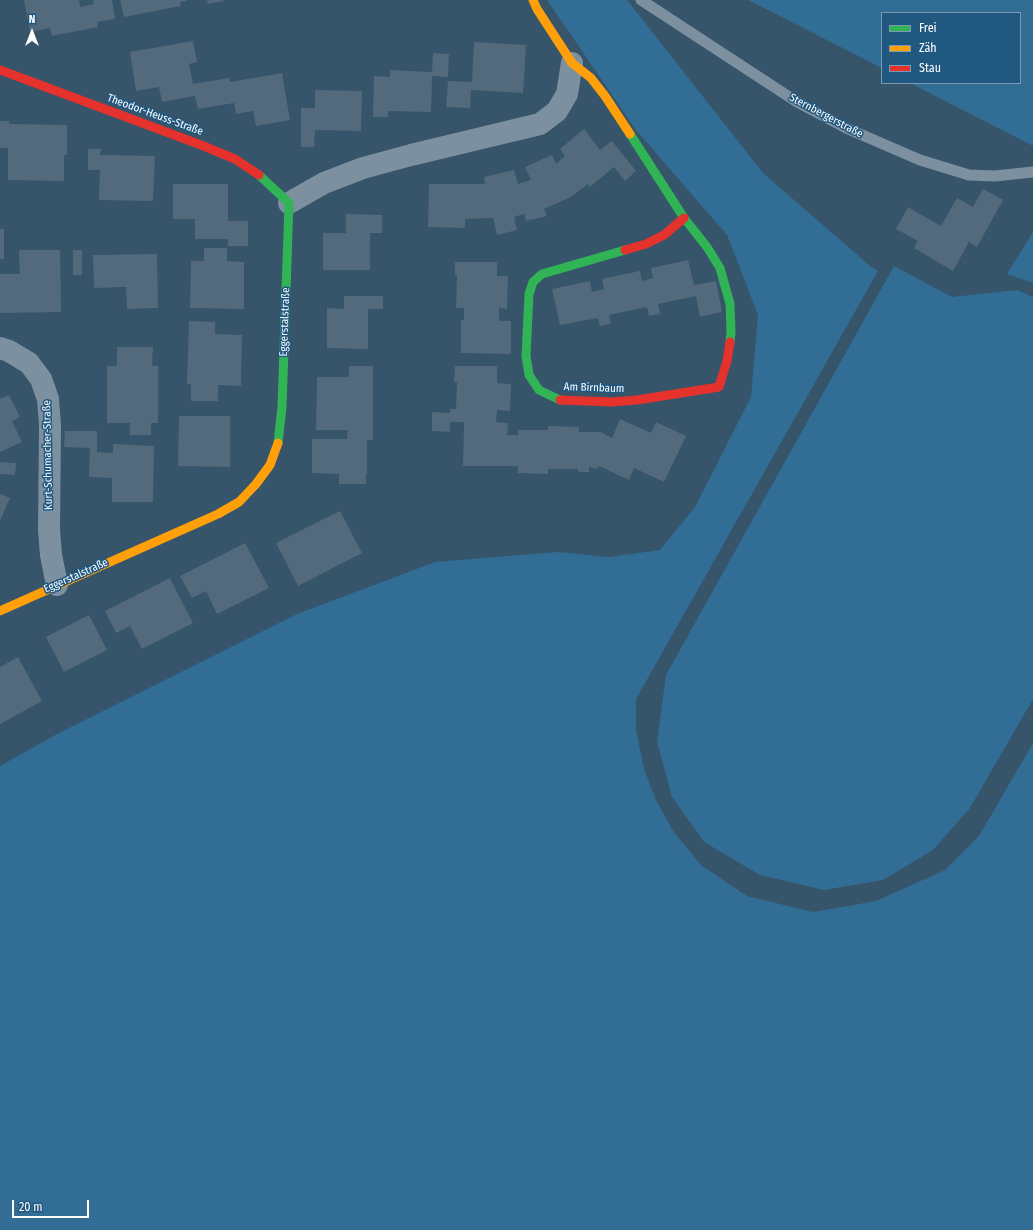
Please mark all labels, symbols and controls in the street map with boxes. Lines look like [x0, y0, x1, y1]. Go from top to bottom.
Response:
north arrow [12, 12, 52, 52]
legend [881, 12, 1021, 84]
text: N [29, 13, 35, 26]
text: Frei [919, 21, 937, 35]
text: Zäh [919, 41, 937, 55]
text: Stau [919, 61, 941, 75]
street label: Theodor-Heuss-Straße [105, 91, 205, 139]
street label: Sternbergerstraße [787, 91, 865, 141]
street label: Eggerstalstraße [277, 287, 293, 357]
street label: Am Birnbaum [563, 380, 625, 396]
street label: Kurt-Schumacher-Straße [40, 400, 56, 510]
street label: Eggerstalstraße [42, 556, 110, 596]
scale bar [14, 1192, 91, 1218]
text: 20 m [19, 1200, 43, 1214]

